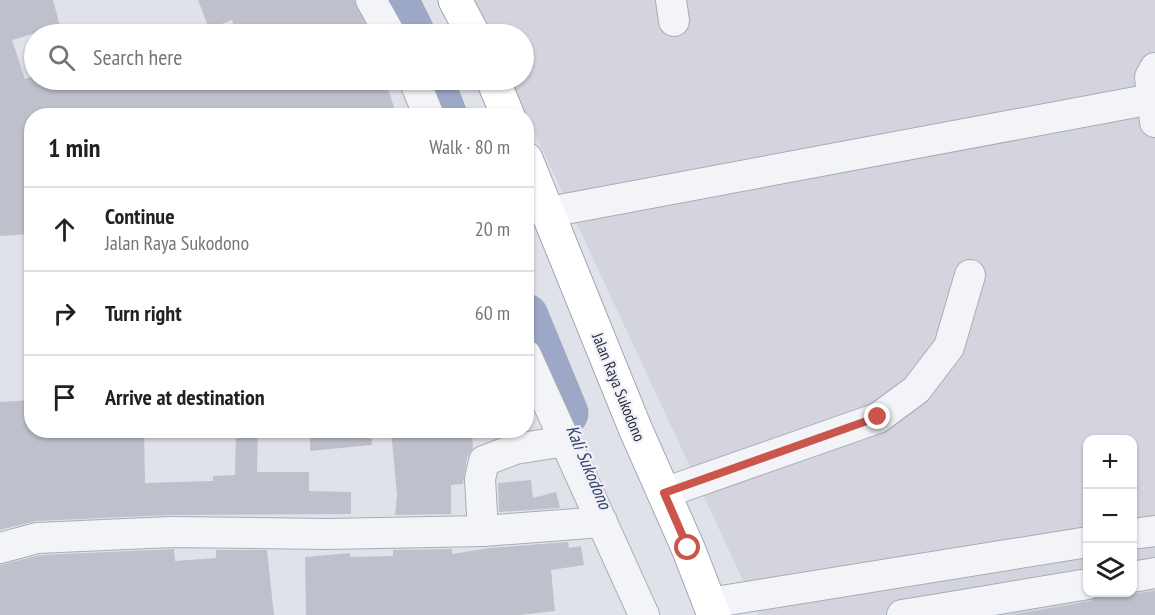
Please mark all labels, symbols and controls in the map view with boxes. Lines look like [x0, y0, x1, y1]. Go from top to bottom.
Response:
search box [24, 24, 534, 90]
icon: search [45, 41, 78, 74]
text: Search here [93, 43, 182, 71]
text: 1 min [48, 131, 101, 164]
text: Walk · 80 m [429, 134, 510, 160]
text: Continue [105, 202, 175, 230]
icon: ahead [48, 213, 81, 246]
text: 20 m [475, 216, 510, 242]
text: Jalan Raya Sukodono [105, 230, 249, 256]
icon: right [48, 297, 81, 330]
text: Turn right [105, 299, 182, 327]
text: 60 m [475, 300, 510, 326]
street label: Jalan Raya Sukodono [588, 329, 650, 444]
icon: arrive [48, 381, 81, 414]
text: Arrive at destination [105, 383, 265, 411]
route end [864, 403, 890, 429]
water label: Kali Sukodono [561, 422, 617, 514]
map controls [1083, 435, 1137, 597]
button: + [1083, 435, 1137, 489]
button: − [1083, 489, 1137, 543]
route start [674, 534, 700, 560]
button: layers [1083, 543, 1137, 597]

